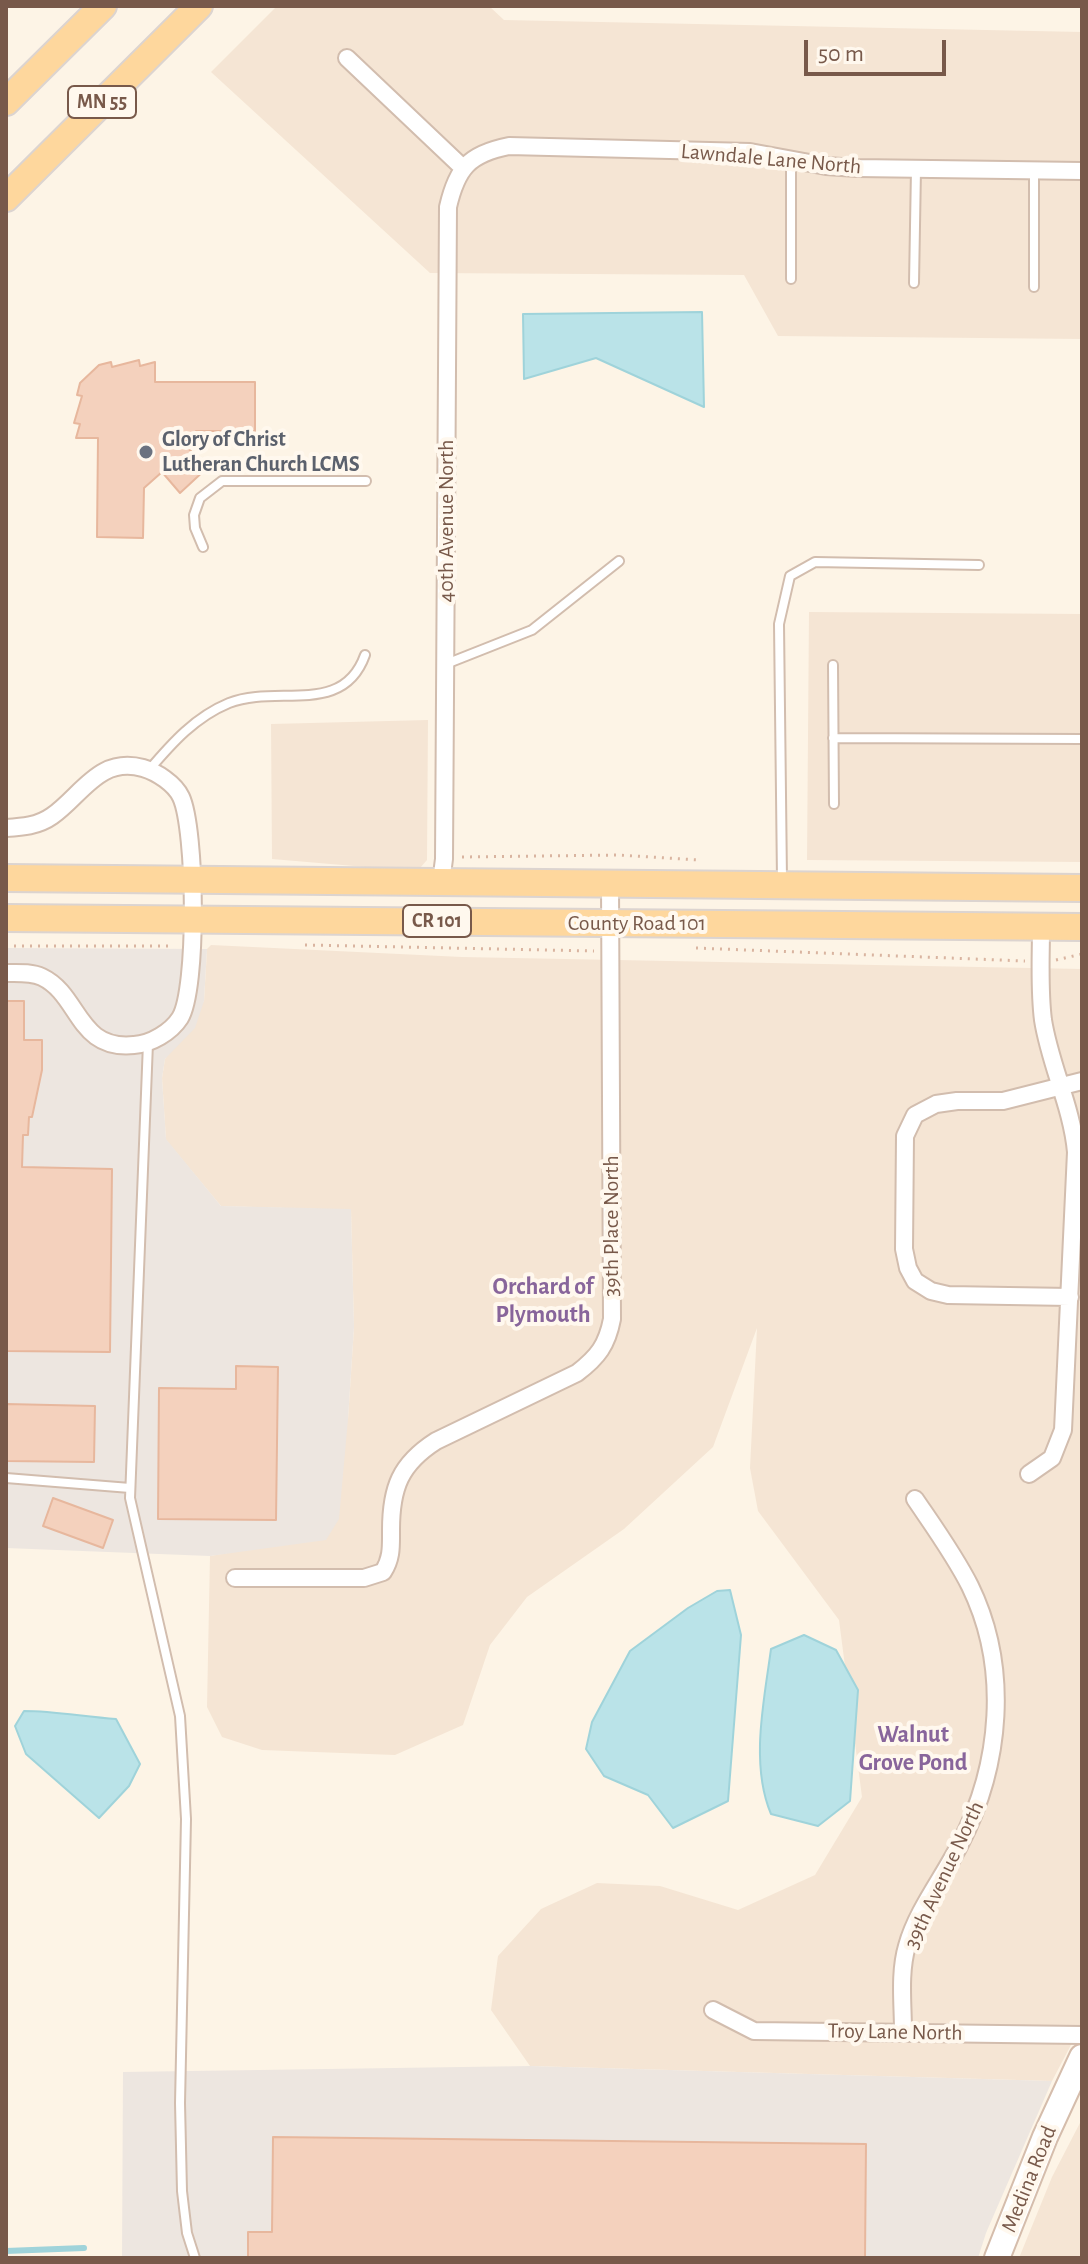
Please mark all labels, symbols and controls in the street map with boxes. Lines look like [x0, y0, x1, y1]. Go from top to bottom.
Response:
scale bar [808, 24, 950, 74]
text: 50 m [818, 42, 864, 66]
road number: MN 55 [68, 86, 136, 118]
street label: Lawndale Lane North [680, 138, 862, 180]
place label: Glory of Christ Lutheran Church LCMS [162, 426, 360, 478]
street label: 40th Avenue North [433, 440, 459, 602]
marker: Glory of Christ Lutheran Church LCMS [137, 443, 155, 461]
road number: CR 101 [403, 905, 471, 937]
street label: County Road 101 [568, 910, 706, 936]
street label: 39th Place North [598, 1155, 624, 1297]
district label: Orchard of Plymouth [493, 1273, 593, 1329]
district label: Walnut Grove Pond [859, 1721, 967, 1777]
street label: 39th Avenue North [898, 1797, 990, 1953]
street label: Troy Lane North [827, 2018, 963, 2046]
street label: Medina Road [996, 2122, 1062, 2236]

